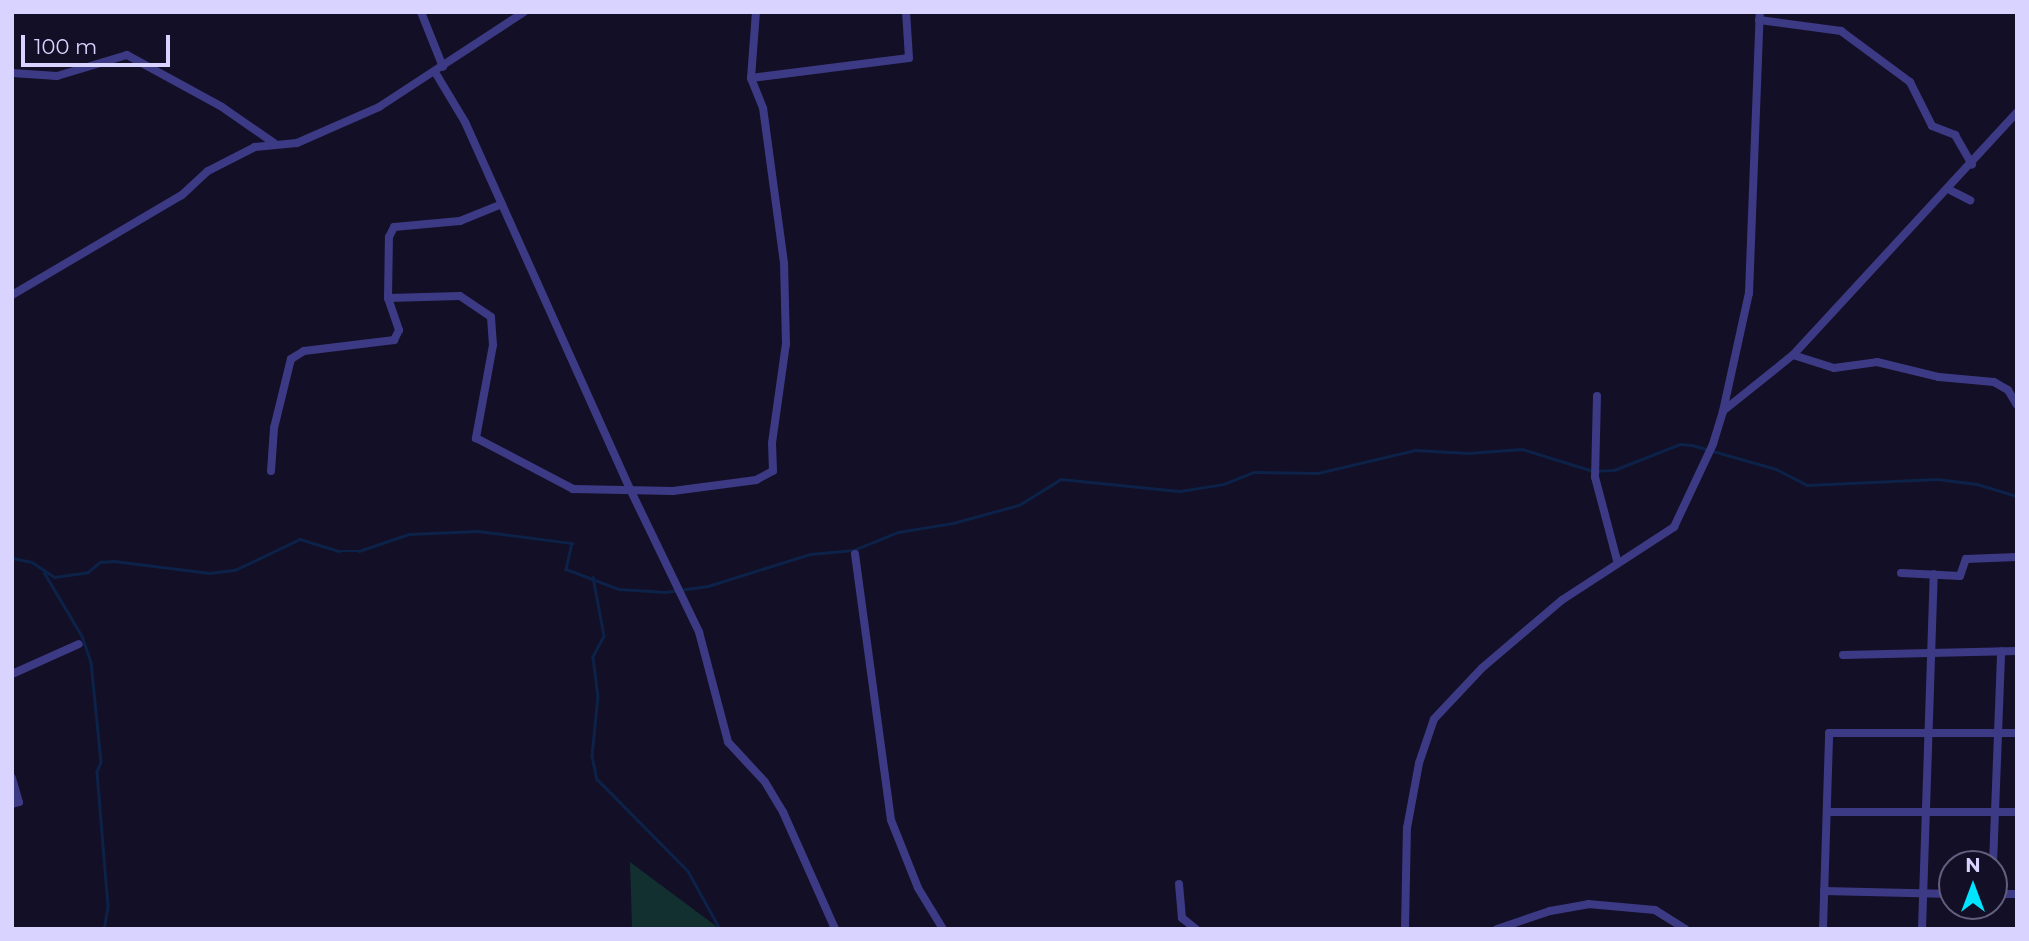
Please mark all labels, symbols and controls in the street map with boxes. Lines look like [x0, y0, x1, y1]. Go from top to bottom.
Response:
scale bar [24, 21, 173, 65]
text: 100 m [34, 34, 97, 59]
north arrow [1938, 850, 2008, 920]
text: N [1965, 854, 1981, 877]

